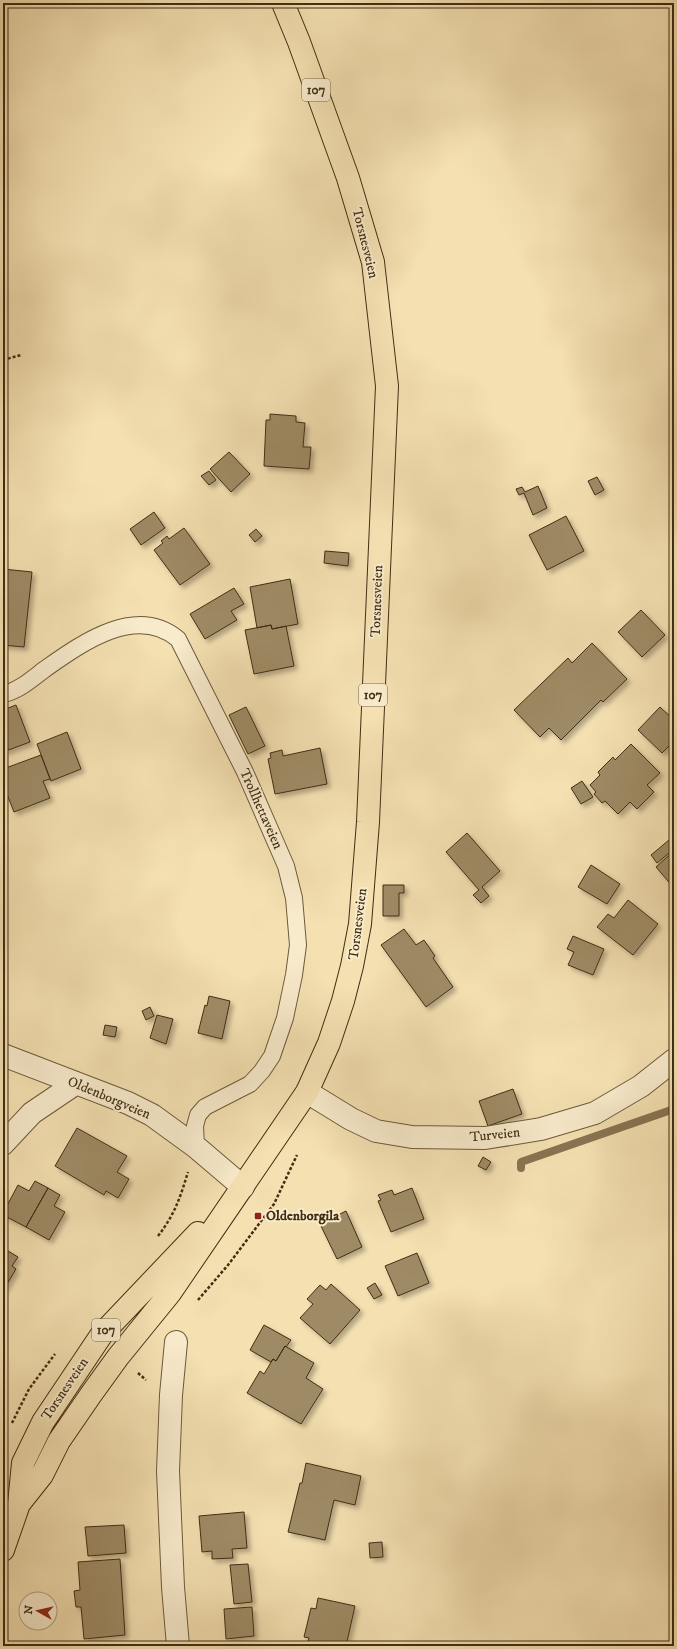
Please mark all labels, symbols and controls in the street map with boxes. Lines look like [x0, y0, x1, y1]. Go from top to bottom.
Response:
road number: 107 [302, 79, 330, 101]
street label: Torsnesveien [348, 206, 383, 281]
street label: Torsnesveien [367, 564, 387, 637]
road number: 107 [359, 684, 387, 706]
street label: Trollhettaveien [235, 766, 287, 853]
street label: Torsnesveien [345, 886, 371, 961]
street label: Oldenborgveien [65, 1072, 154, 1124]
street label: Turveien [469, 1123, 522, 1147]
place label: Oldenborgila [266, 1207, 340, 1225]
marker: Oldenborgila [253, 1211, 263, 1221]
road number: 107 [92, 1319, 120, 1341]
street label: Torsnesveien [37, 1353, 93, 1424]
north arrow [18, 1591, 58, 1631]
text: N [22, 1604, 37, 1615]

